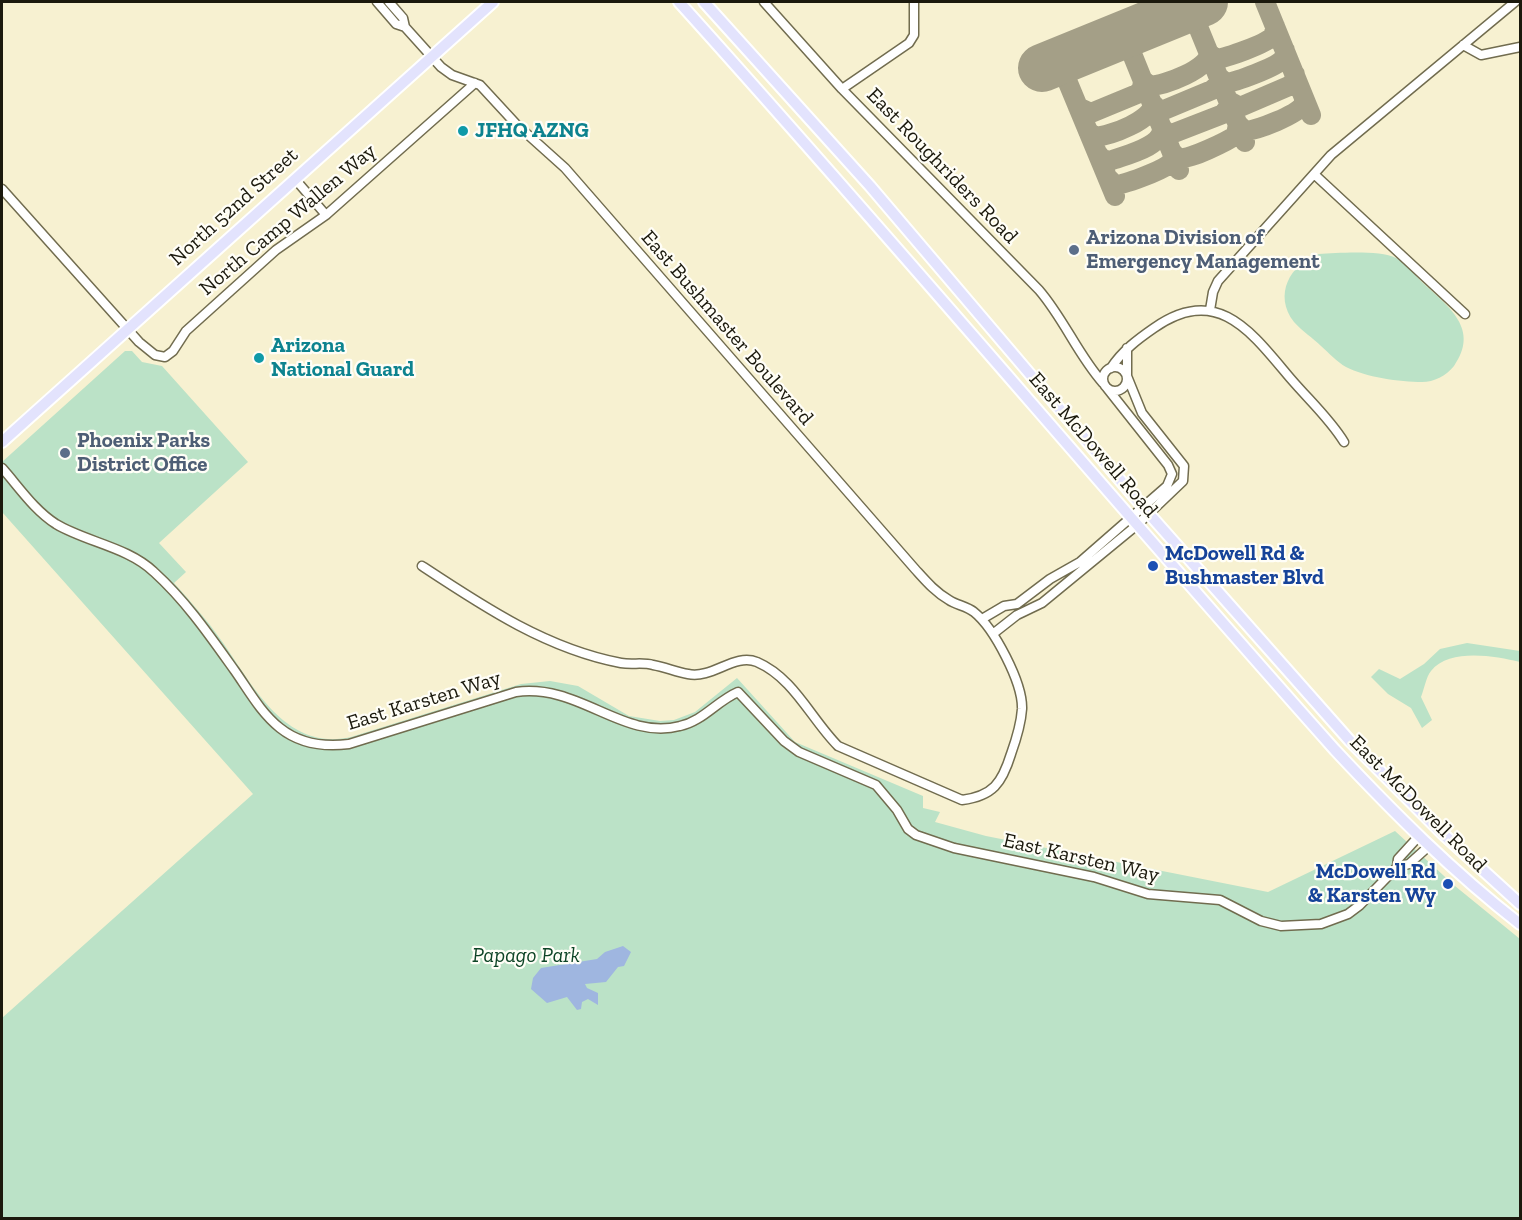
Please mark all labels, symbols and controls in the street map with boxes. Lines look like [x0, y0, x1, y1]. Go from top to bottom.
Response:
street label: East Roughriders Road [861, 83, 1023, 249]
place label: JFHQ AZNG [475, 118, 589, 144]
marker: JFHQ AZNG [456, 124, 470, 138]
street label: North Camp Wallen Way [195, 139, 381, 301]
street label: North 52nd Street [165, 143, 303, 271]
street label: East Bushmaster Boulevard [636, 225, 818, 431]
place label: Arizona Division of Emergency Management [1086, 225, 1320, 275]
marker: Arizona Division of Emergency Management [1067, 243, 1081, 257]
place label: Arizona National Guard [271, 333, 414, 383]
marker: Arizona National Guard [252, 351, 266, 365]
street label: East McDowell Road [1023, 367, 1163, 523]
place label: Phoenix Parks District Office [77, 428, 210, 478]
marker: Phoenix Parks District Office [58, 446, 72, 460]
place label: McDowell Rd & Bushmaster Blvd [1165, 541, 1324, 591]
marker: McDowell Rd & Bushmaster Blvd [1146, 559, 1160, 573]
street label: East Karsten Way [344, 666, 504, 736]
street label: East McDowell Road [1344, 730, 1492, 878]
street label: East Karsten Way [1000, 828, 1162, 888]
place label: McDowell Rd & Karsten Wy [1308, 859, 1436, 909]
marker: McDowell Rd & Karsten Wy [1441, 877, 1455, 891]
park label: Papago Park [472, 943, 580, 969]

